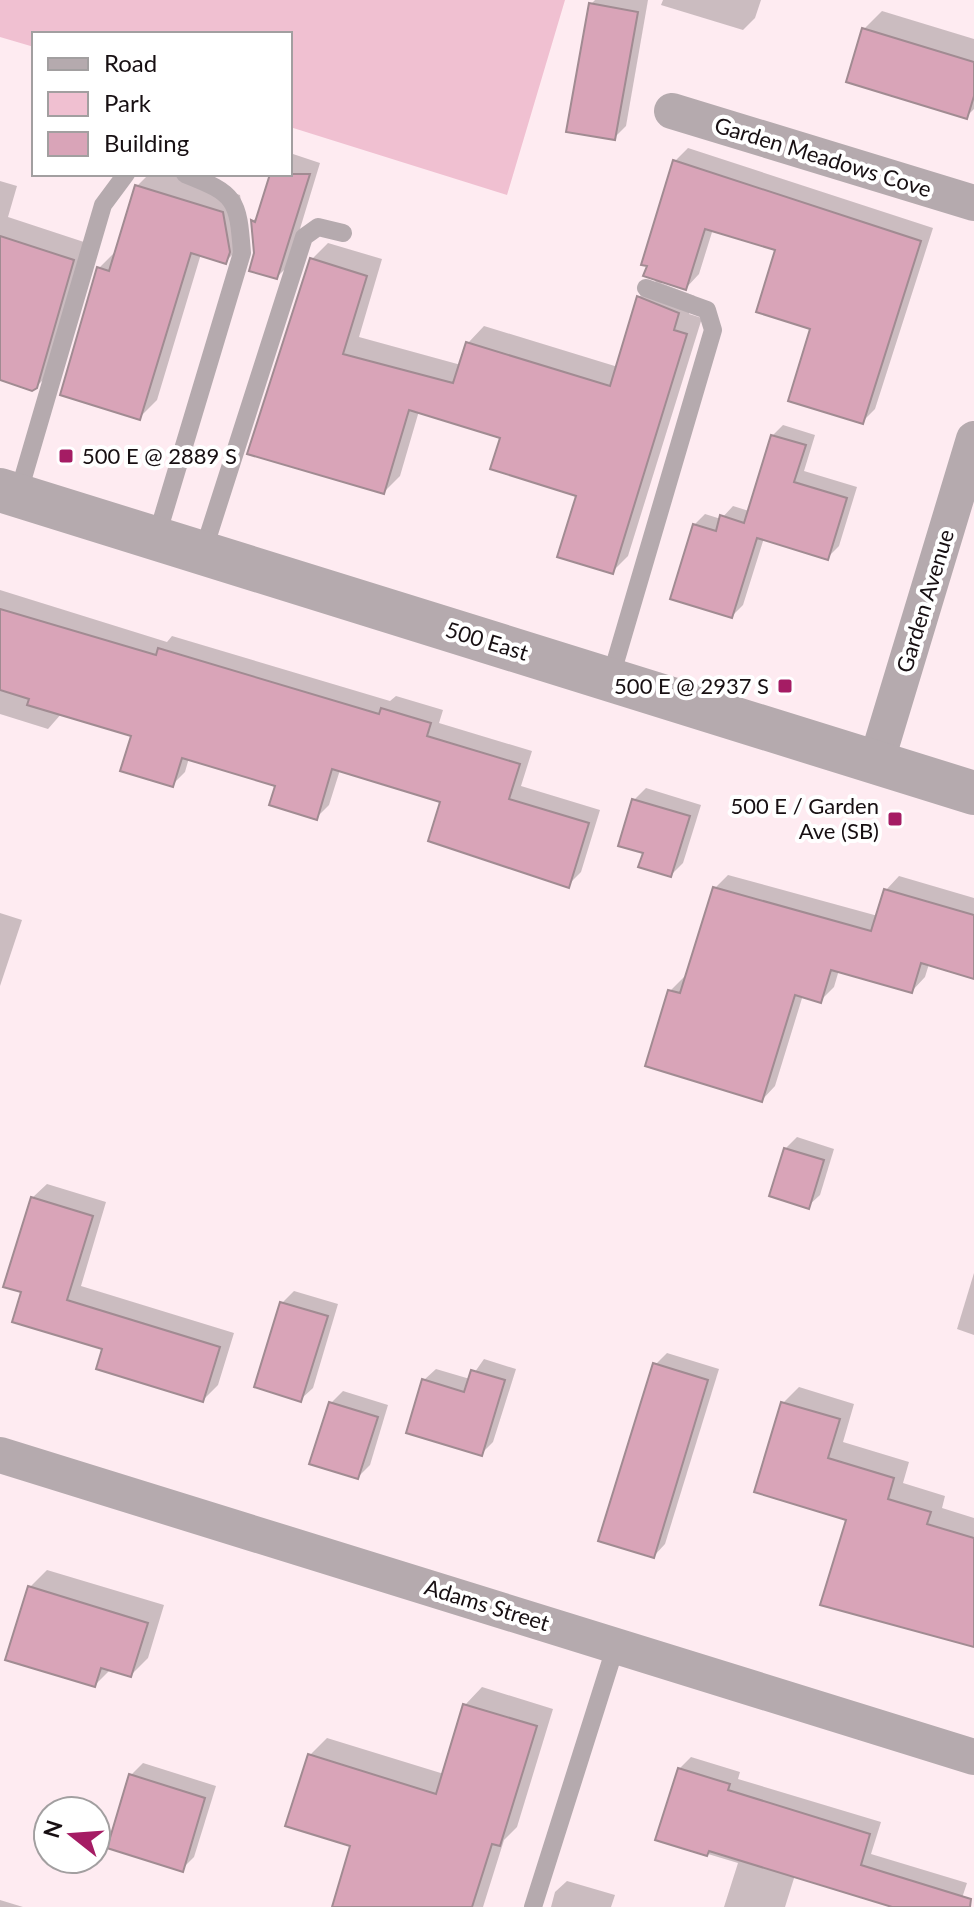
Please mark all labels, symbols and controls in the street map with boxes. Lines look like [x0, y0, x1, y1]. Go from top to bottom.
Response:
legend [32, 32, 292, 176]
text: Road [104, 48, 157, 77]
text: Park [104, 88, 152, 117]
street label: Garden Meadows Cove [711, 111, 935, 202]
text: Building [104, 128, 189, 157]
place label: 500 E @ 2889 S [82, 442, 237, 469]
marker: 500 E @ 2889 S [57, 447, 75, 465]
street label: Garden Avenue [890, 526, 959, 676]
street label: 500 East [443, 615, 532, 666]
place label: 500 E @ 2937 S [614, 672, 769, 699]
marker: 500 E @ 2937 S [776, 677, 794, 695]
place label: 500 E / Garden Ave (SB) [730, 792, 879, 844]
marker: 500 E / Garden Ave (SB) [886, 810, 904, 828]
street label: Adams Street [421, 1573, 553, 1636]
north arrow [32, 1795, 112, 1875]
text: N [37, 1817, 68, 1841]

